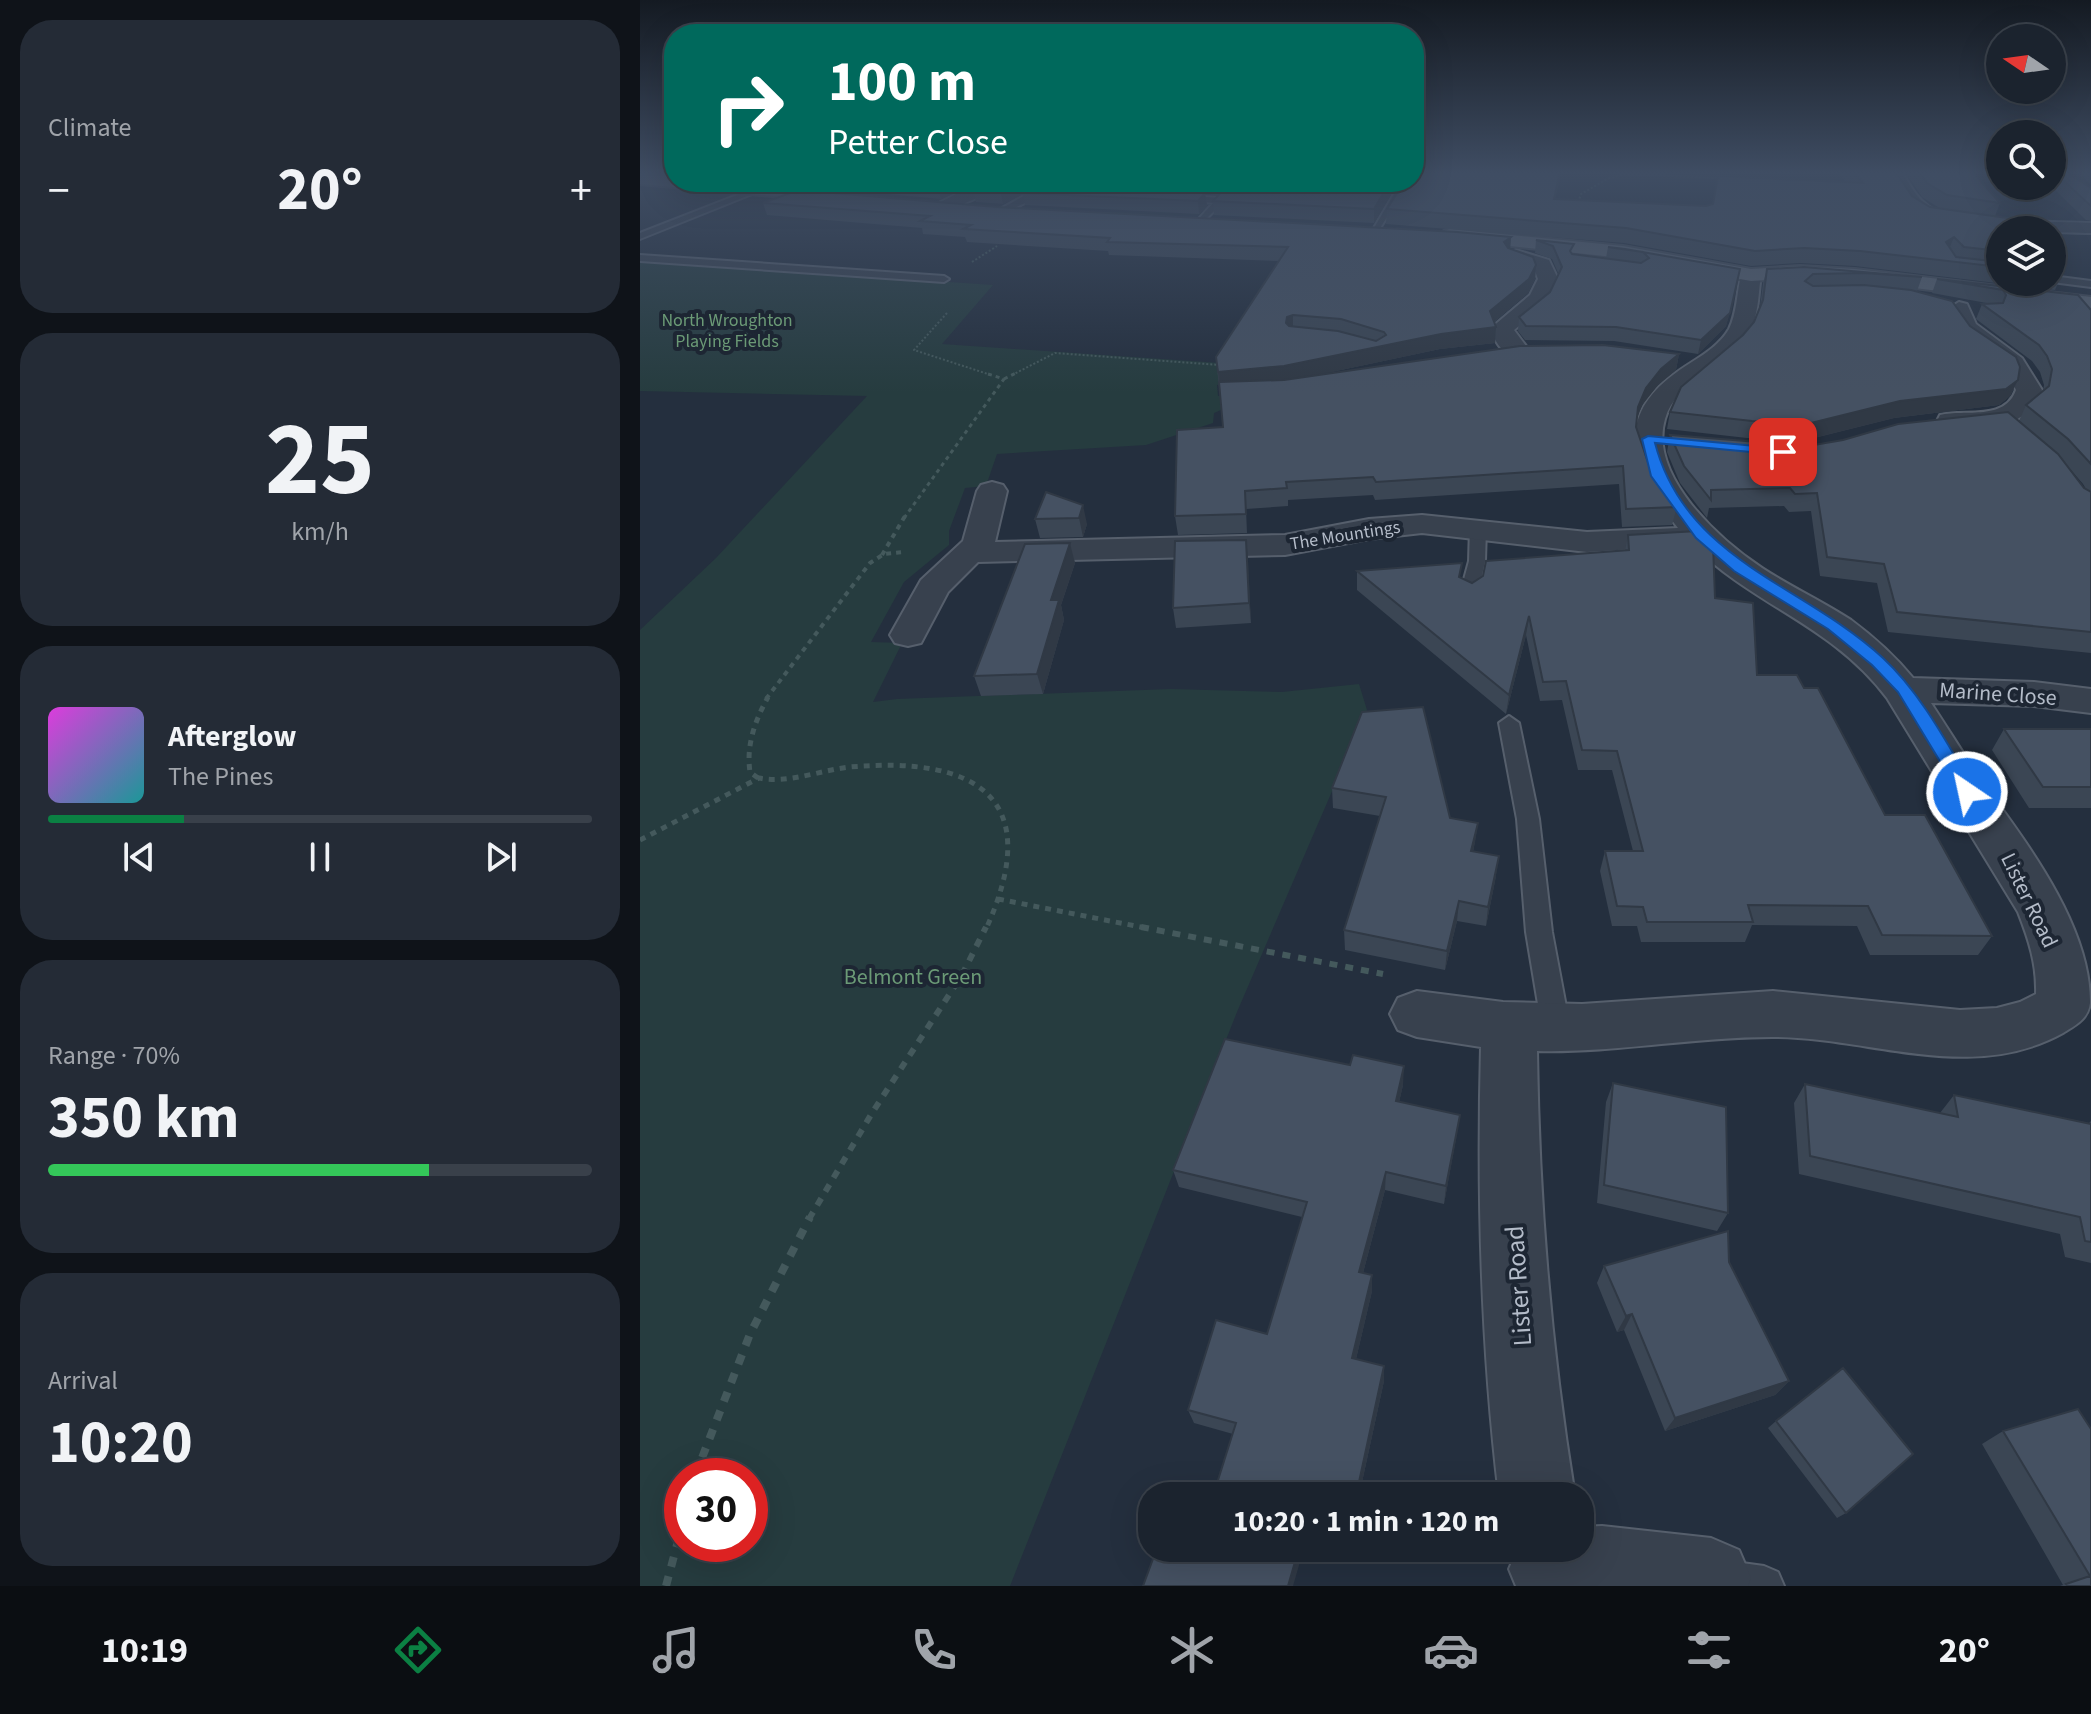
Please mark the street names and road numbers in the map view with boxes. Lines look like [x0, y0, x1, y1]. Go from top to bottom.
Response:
street label: The Mountings [1288, 514, 1402, 557]
street label: Marine Close [1938, 674, 2058, 714]
street label: Lister Road [1992, 848, 2066, 953]
street label: Lister Road [1496, 1224, 1541, 1347]

